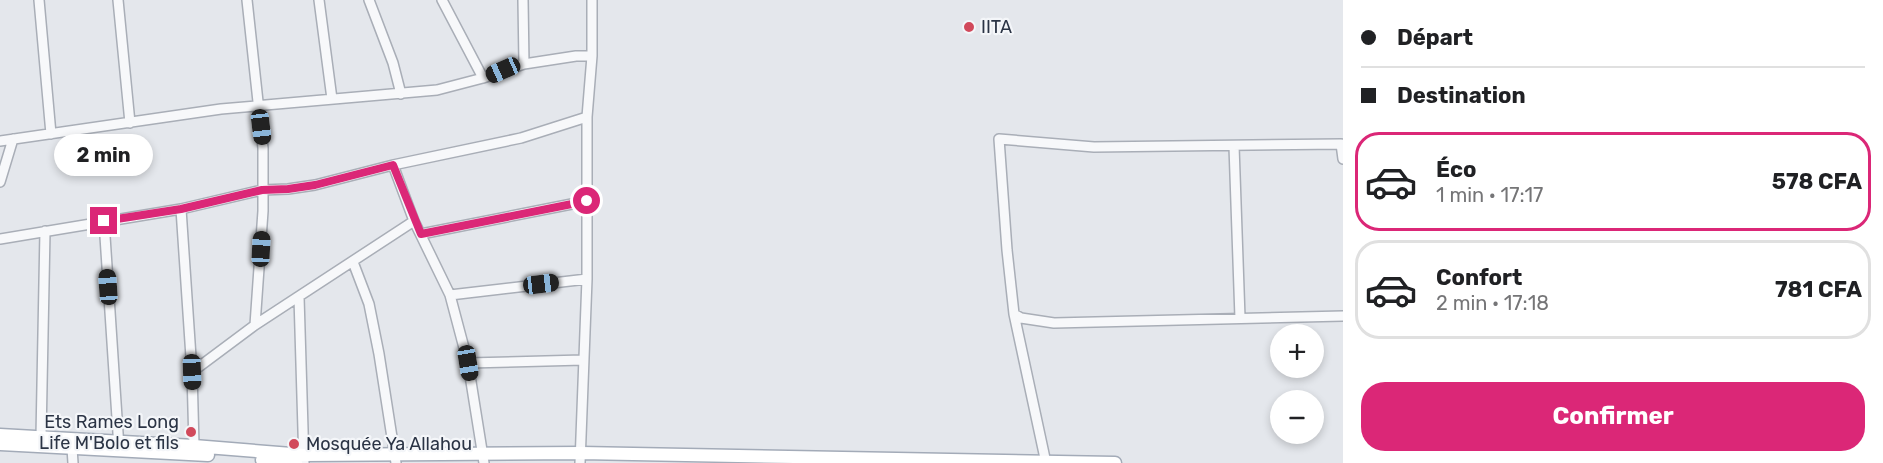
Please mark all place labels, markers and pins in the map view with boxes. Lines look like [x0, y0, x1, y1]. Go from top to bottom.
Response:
place label: IITA [981, 16, 1012, 38]
marker: IITA [962, 20, 976, 34]
place label: Ets Rames Long Life M'Bolo et fils [39, 411, 179, 454]
marker: Ets Rames Long Life M'Bolo et fils [184, 425, 198, 439]
place label: Mosquée Ya Allahou [306, 433, 472, 455]
marker: Mosquée Ya Allahou [287, 437, 301, 451]

